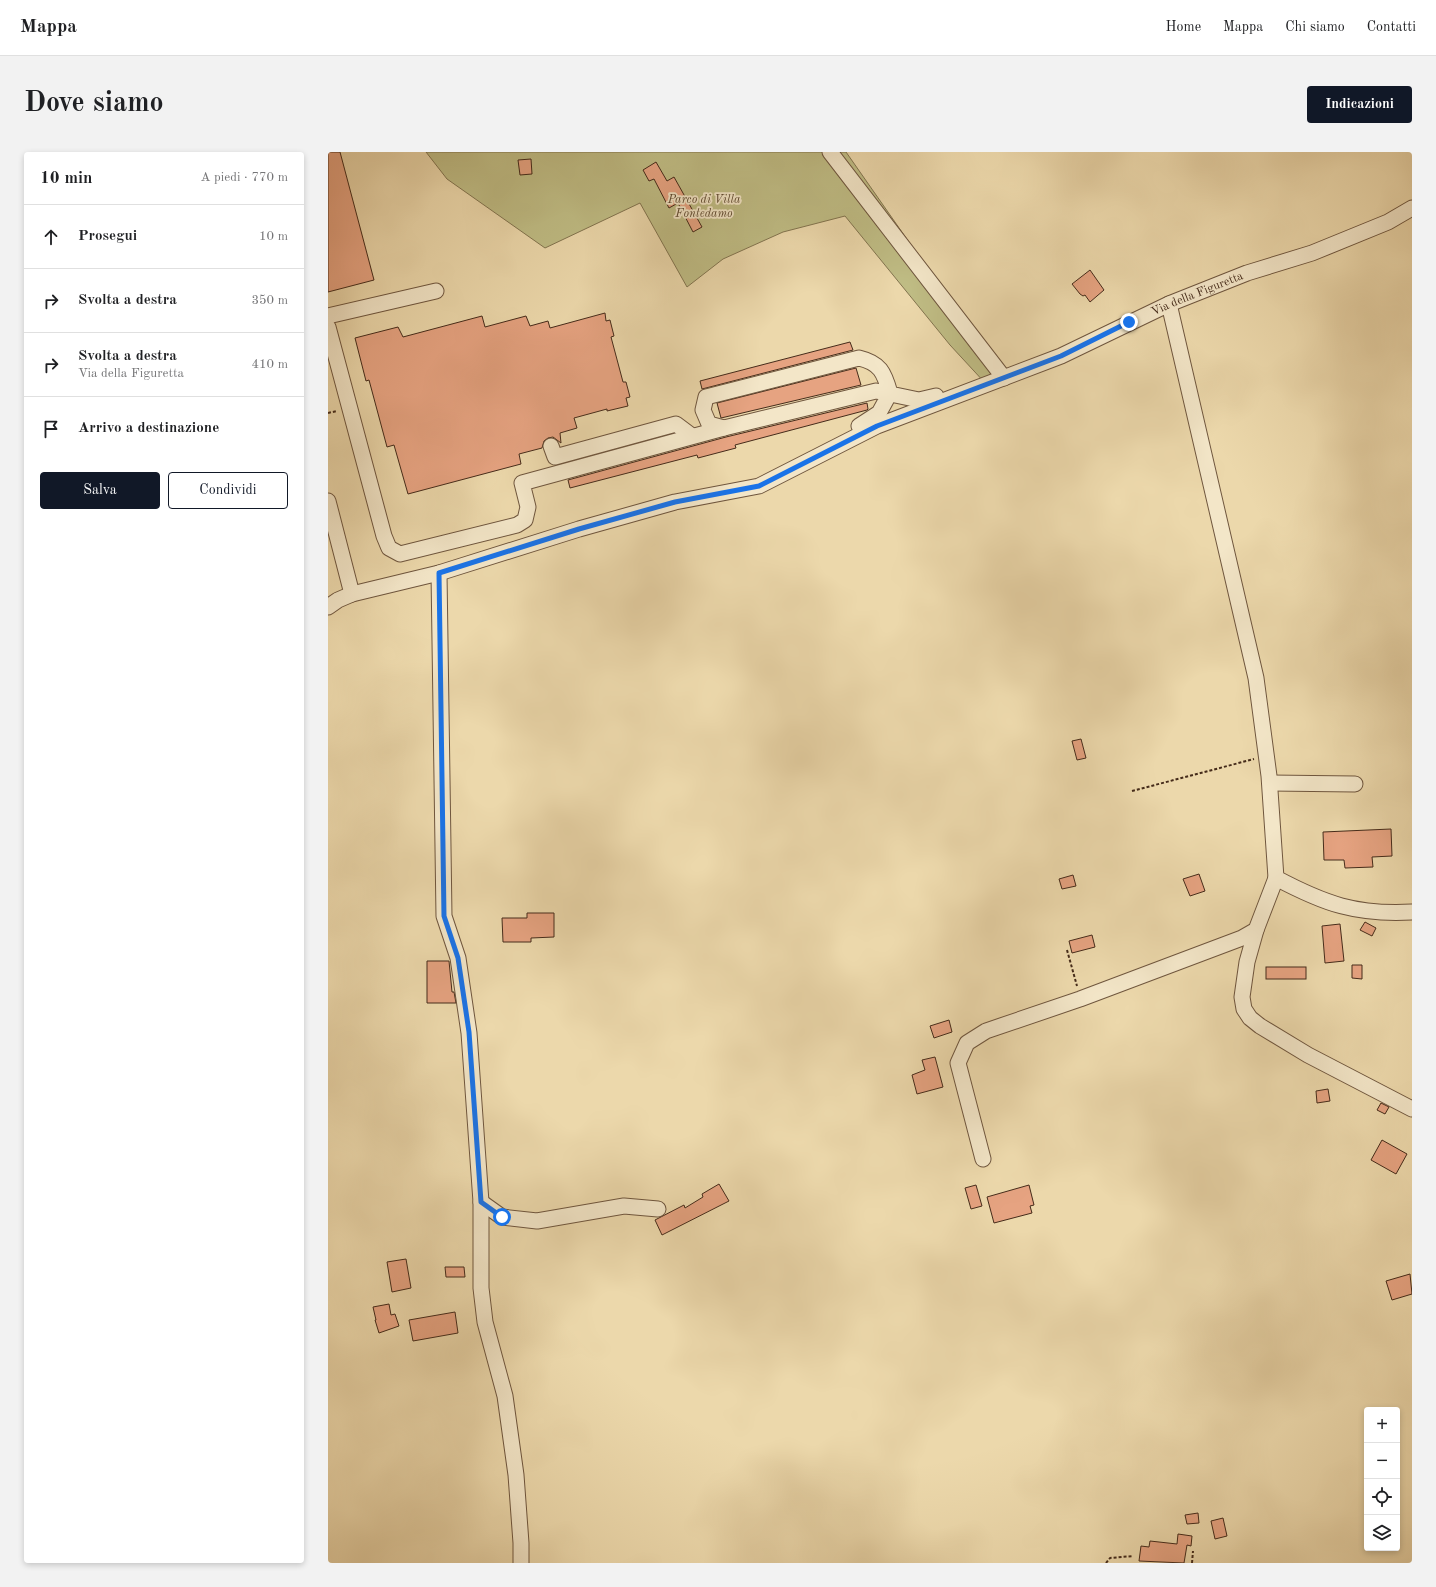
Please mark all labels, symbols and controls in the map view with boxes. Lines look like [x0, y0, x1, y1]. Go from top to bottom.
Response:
text: Mappa [20, 18, 77, 37]
text: Home [1166, 20, 1201, 34]
text: Mappa [1223, 20, 1263, 34]
text: Chi siamo [1285, 20, 1345, 34]
text: Contatti [1367, 20, 1416, 34]
button: Indicazioni [1307, 86, 1412, 123]
text: Dove siamo [24, 90, 164, 118]
text: 10 min [40, 170, 93, 187]
text: A piedi · 770 m [200, 171, 288, 184]
park label: Parco di Villa Fontedamo [667, 194, 741, 220]
icon: ahead [40, 226, 62, 248]
text: Prosegui [78, 229, 137, 244]
text: 10 m [259, 230, 288, 243]
street label: Via della Figuretta [1150, 270, 1245, 319]
icon: right [40, 290, 62, 312]
text: Svolta a destra [78, 293, 177, 308]
text: 350 m [251, 294, 288, 307]
route end [1120, 313, 1138, 331]
text: Svolta a destra [78, 349, 177, 364]
icon: right [40, 354, 62, 376]
text: 410 m [251, 358, 288, 371]
text: Via della Figuretta [78, 367, 184, 380]
icon: arrive [40, 418, 62, 440]
text: Arrivo a destinazione [78, 421, 219, 436]
button: Salva [40, 472, 160, 509]
button: Condividi [168, 472, 288, 509]
route start [493, 1208, 511, 1226]
map controls [1364, 1407, 1400, 1551]
button: + [1364, 1407, 1400, 1443]
button: − [1364, 1443, 1400, 1479]
button: locate [1364, 1479, 1400, 1515]
button: layers [1364, 1515, 1400, 1551]

